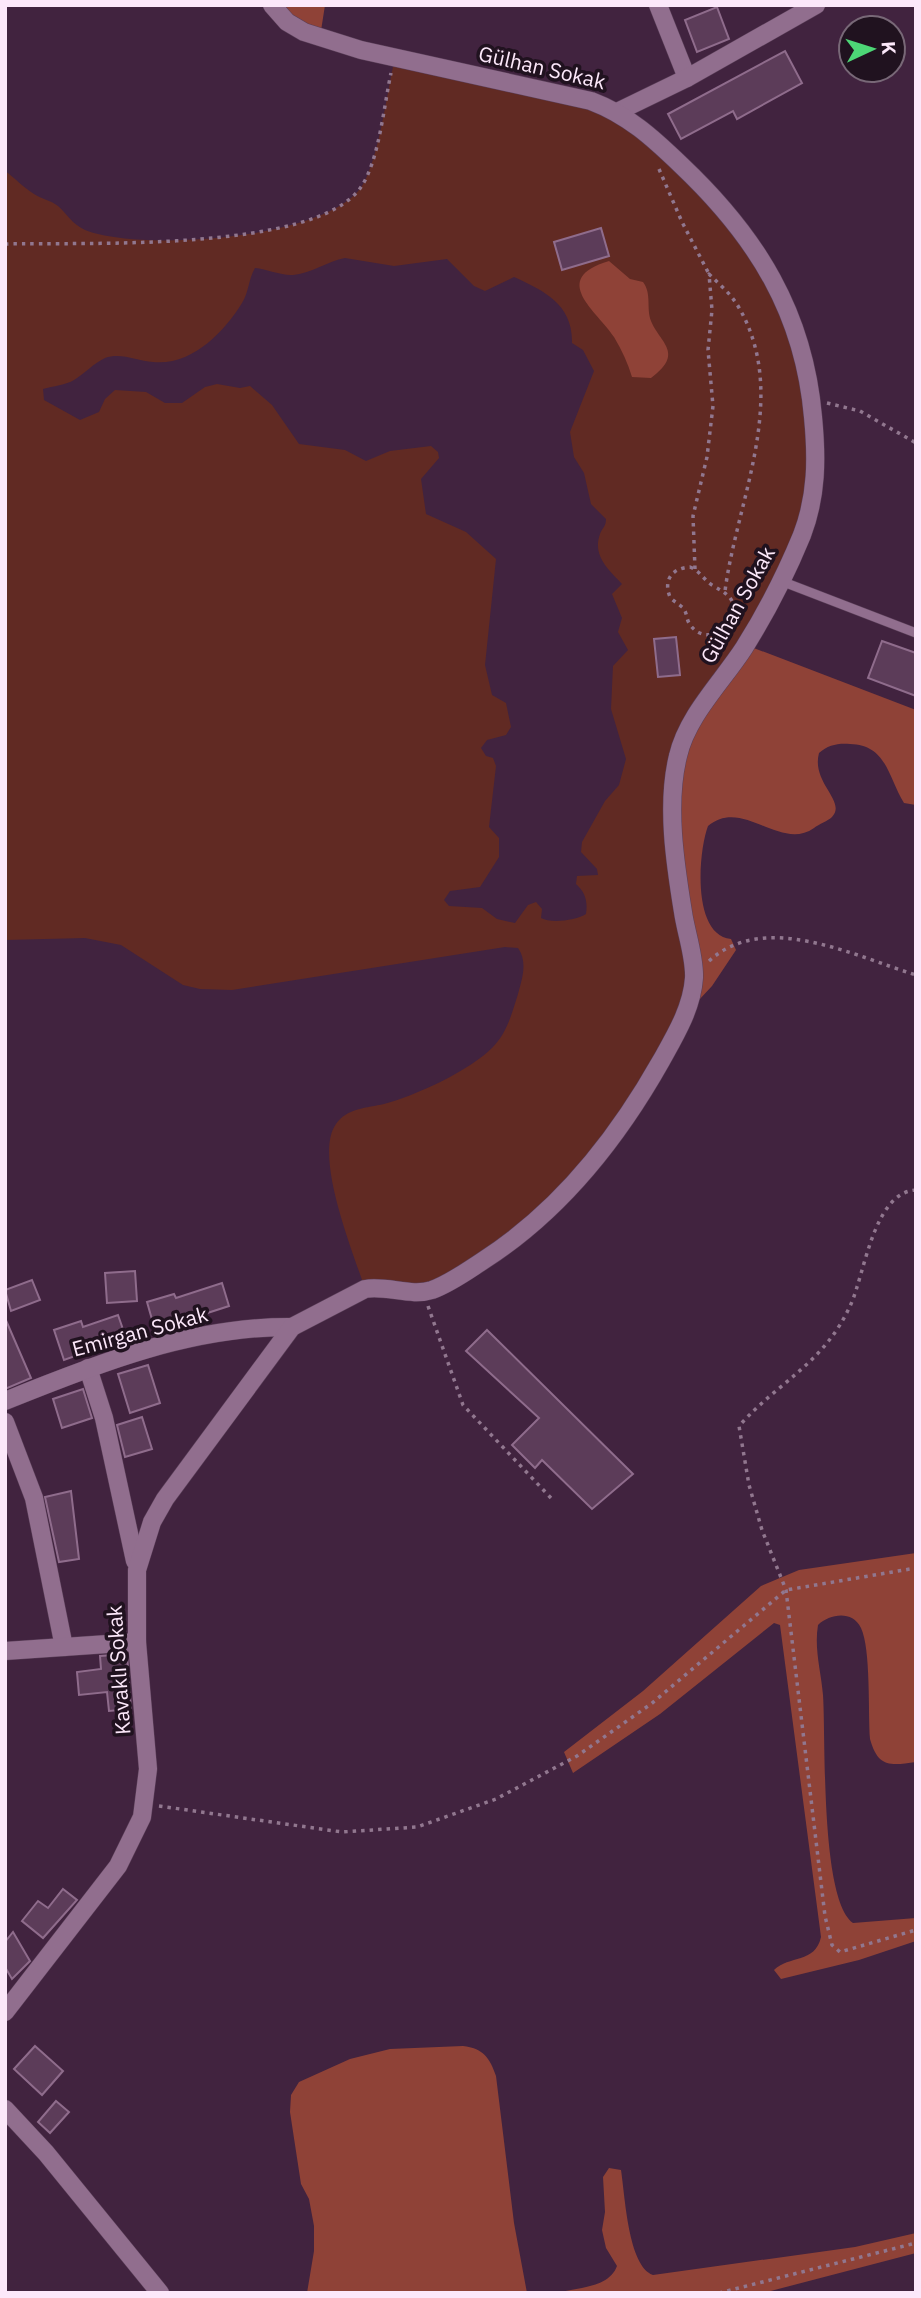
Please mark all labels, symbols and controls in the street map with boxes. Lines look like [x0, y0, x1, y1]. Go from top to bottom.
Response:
north arrow [837, 14, 907, 84]
street label: Gülhan Sokak [476, 39, 608, 95]
text: K [877, 40, 901, 55]
street label: Gülhan Sokak [693, 541, 781, 668]
street label: Emirgan Sokak [69, 1299, 211, 1363]
street label: Kavaklı Sokak [100, 1604, 136, 1736]

